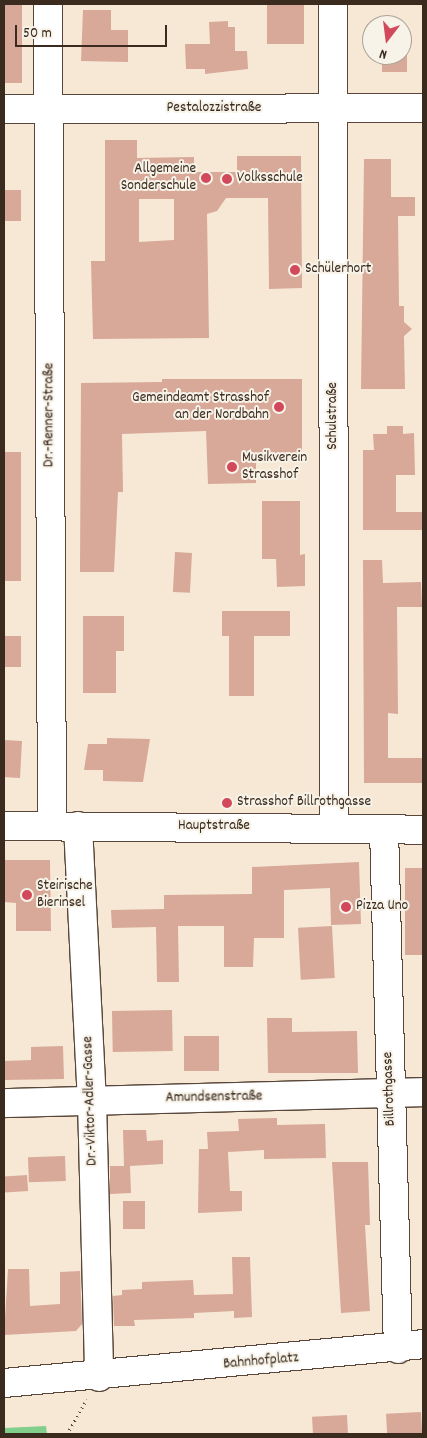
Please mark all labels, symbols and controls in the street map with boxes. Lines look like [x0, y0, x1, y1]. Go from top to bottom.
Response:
scale bar [18, 15, 170, 47]
north arrow [362, 15, 412, 65]
text: 50 m [23, 23, 52, 45]
text: N [377, 43, 389, 64]
street label: Pestalozzistraße [167, 100, 261, 118]
place label: Allgemeine Sonderschule [121, 160, 196, 195]
place label: Volksschule [237, 170, 303, 188]
marker: Allgemeine Sonderschule [200, 172, 212, 184]
marker: Volksschule [221, 173, 233, 185]
place label: Schülerhort [305, 261, 371, 279]
marker: Schülerhort [289, 264, 301, 276]
street label: Dr.-Renner-Straße [41, 363, 59, 467]
street label: Schulstraße [325, 382, 343, 450]
place label: Gemeindeamt Strasshof an der Nordbahn [132, 389, 269, 424]
marker: Gemeindeamt Strasshof an der Nordbahn [273, 401, 285, 413]
place label: Musikverein Strasshof [242, 449, 307, 484]
marker: Musikverein Strasshof [226, 461, 238, 473]
place label: Strasshof Billrothgasse [237, 794, 371, 812]
marker: Strasshof Billrothgasse [221, 797, 233, 809]
street label: Hauptstraße [178, 818, 250, 836]
place label: Steirische Bierinsel [37, 877, 93, 912]
marker: Steirische Bierinsel [21, 889, 33, 901]
place label: Pizza Uno [356, 898, 408, 916]
marker: Pizza Uno [340, 901, 352, 913]
street label: Dr.-Viktor-Adler-Gasse [80, 1036, 102, 1166]
street label: Billrothgasse [380, 1051, 400, 1127]
street label: Amundsenstraße [165, 1088, 263, 1108]
street label: Bahnhofplatz [223, 1350, 299, 1374]

